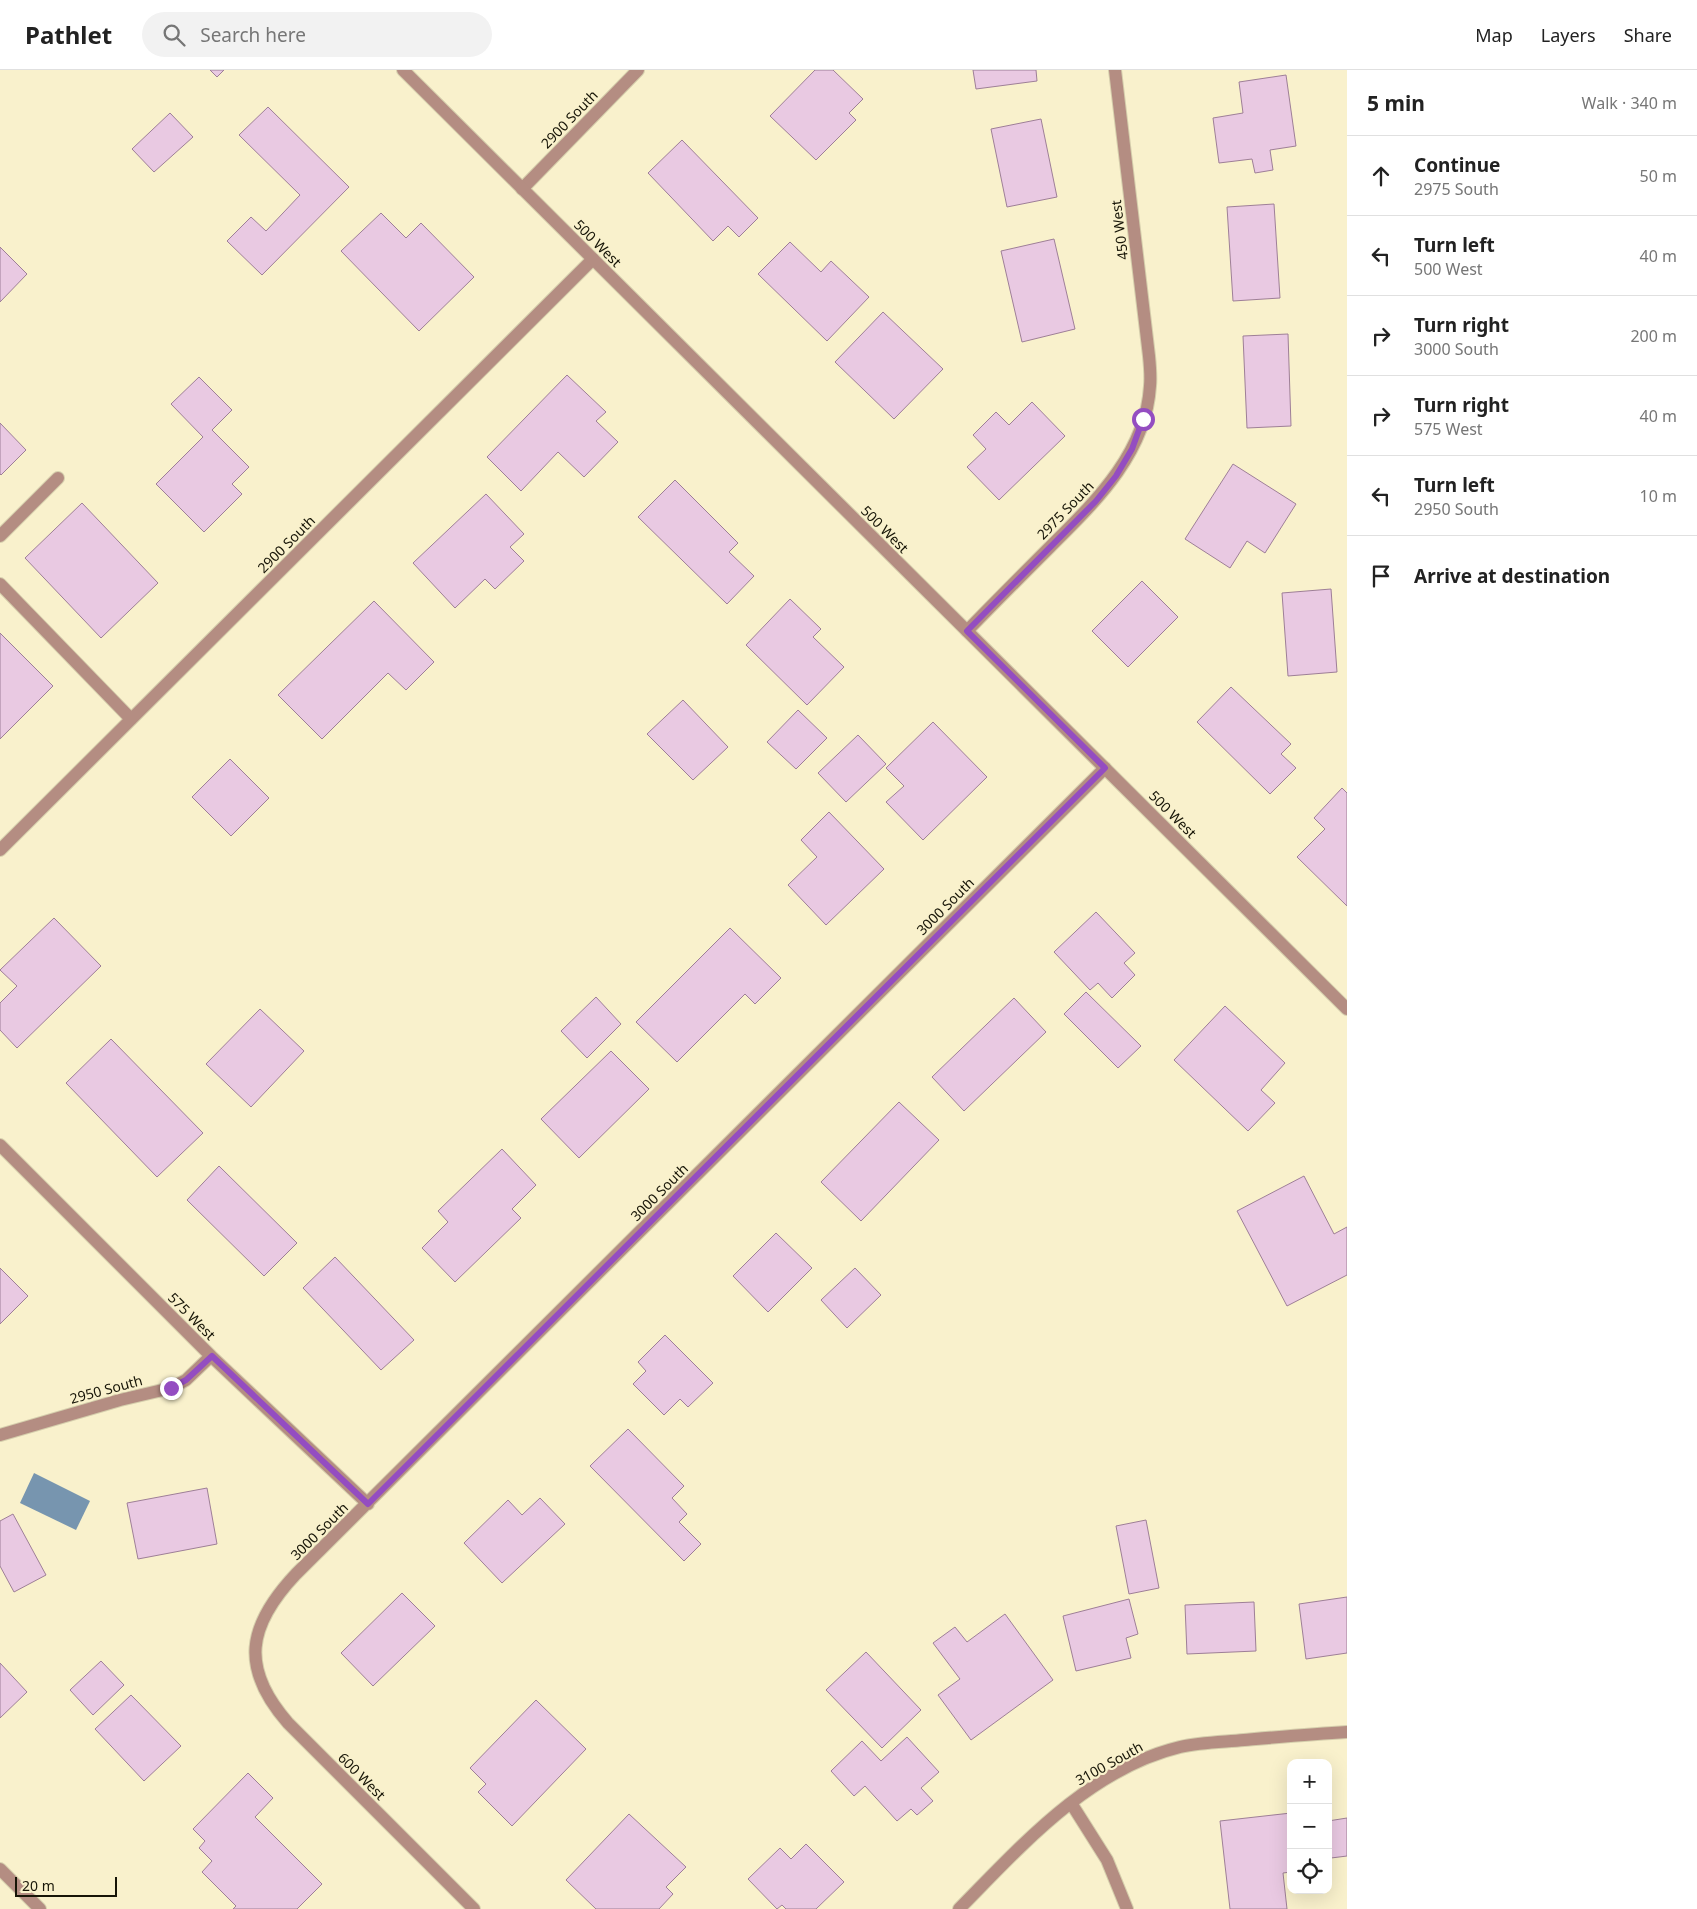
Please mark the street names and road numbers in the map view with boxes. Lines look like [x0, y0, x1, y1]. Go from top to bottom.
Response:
street label: 2900 South [536, 86, 602, 152]
street label: 450 West [1106, 199, 1132, 261]
street label: 500 West [570, 215, 626, 271]
street label: 2975 South [1032, 477, 1098, 543]
street label: 500 West [857, 501, 913, 557]
street label: 2900 South [253, 511, 319, 577]
street label: 500 West [1145, 786, 1201, 842]
street label: 3000 South [912, 873, 978, 939]
street label: 3000 South [626, 1159, 692, 1225]
street label: 575 West [164, 1288, 220, 1344]
street label: 2950 South [68, 1370, 144, 1408]
street label: 3000 South [286, 1498, 352, 1564]
street label: 3100 South [1072, 1737, 1146, 1789]
street label: 600 West [334, 1748, 390, 1804]

